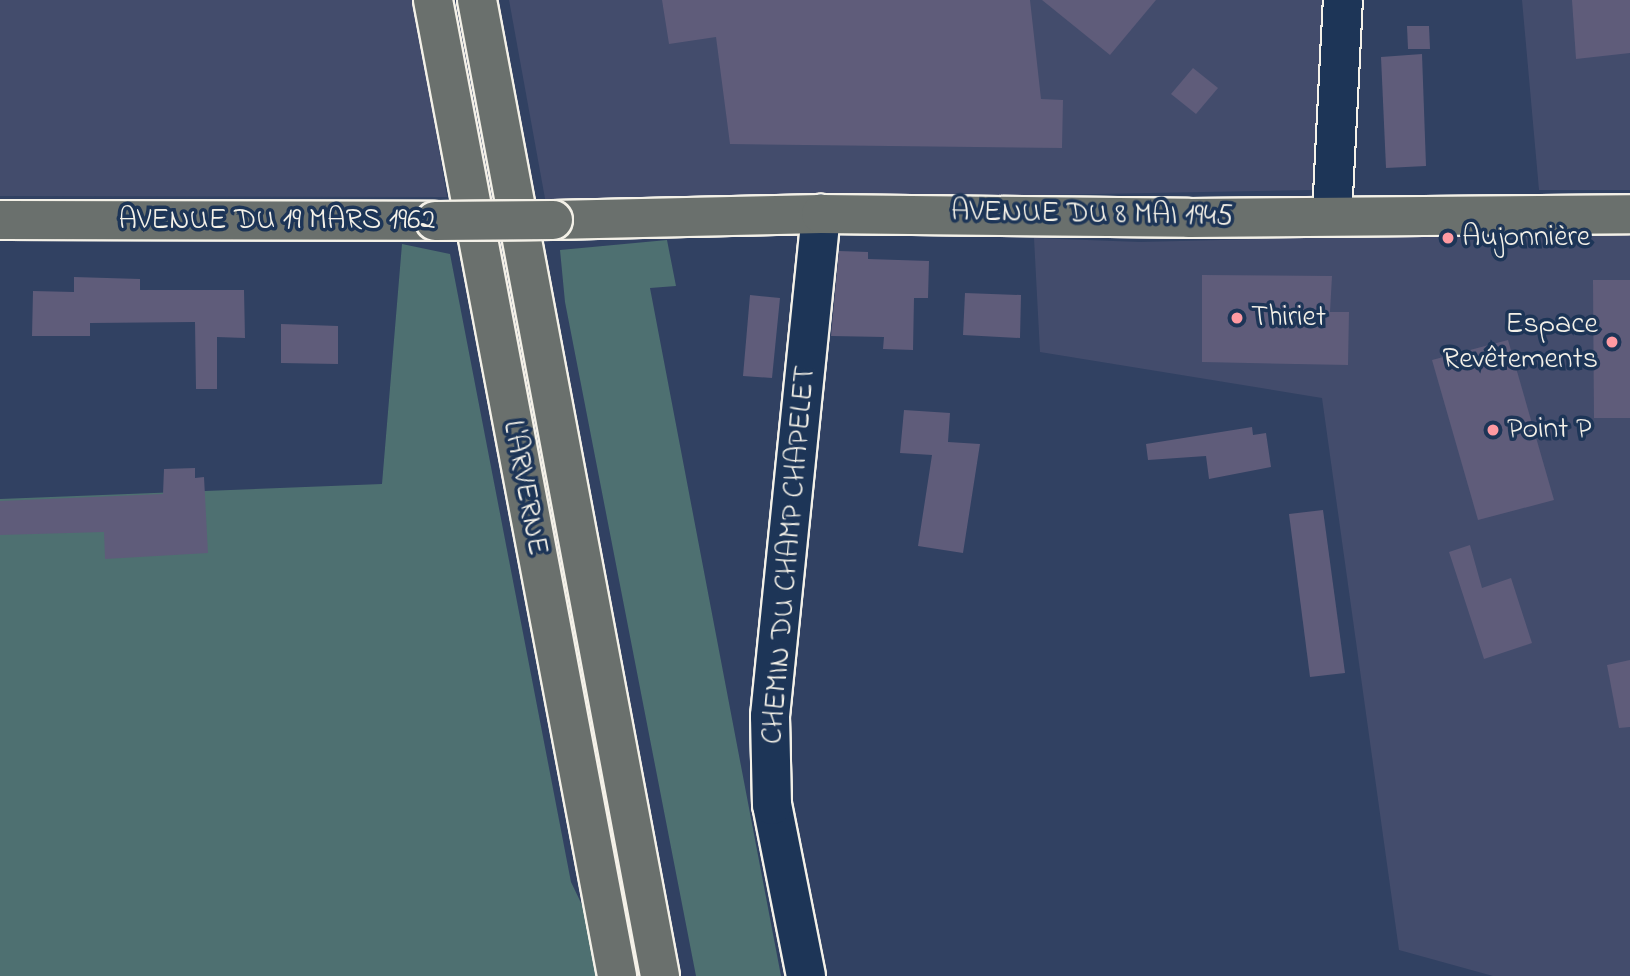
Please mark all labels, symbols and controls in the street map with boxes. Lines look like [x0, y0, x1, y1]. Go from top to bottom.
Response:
street label: AVENUE DU 8 MAI 1945 [951, 195, 1233, 235]
street label: AVENUE DU 19 MARS 1962 [119, 203, 435, 239]
place label: Aujonnière [1462, 220, 1590, 256]
marker: Aujonnière [1440, 230, 1456, 246]
place label: Thiriet [1251, 300, 1326, 336]
place label: Espace Revêtements [1443, 307, 1598, 378]
marker: Thiriet [1229, 310, 1245, 326]
marker: Espace Revêtements [1604, 334, 1620, 350]
street label: CHEMIN DU CHAMP CHAPELET [756, 364, 824, 746]
place label: Point P [1507, 412, 1592, 448]
street label: L'ARVERNE [493, 418, 555, 558]
marker: Point P [1485, 422, 1501, 438]

